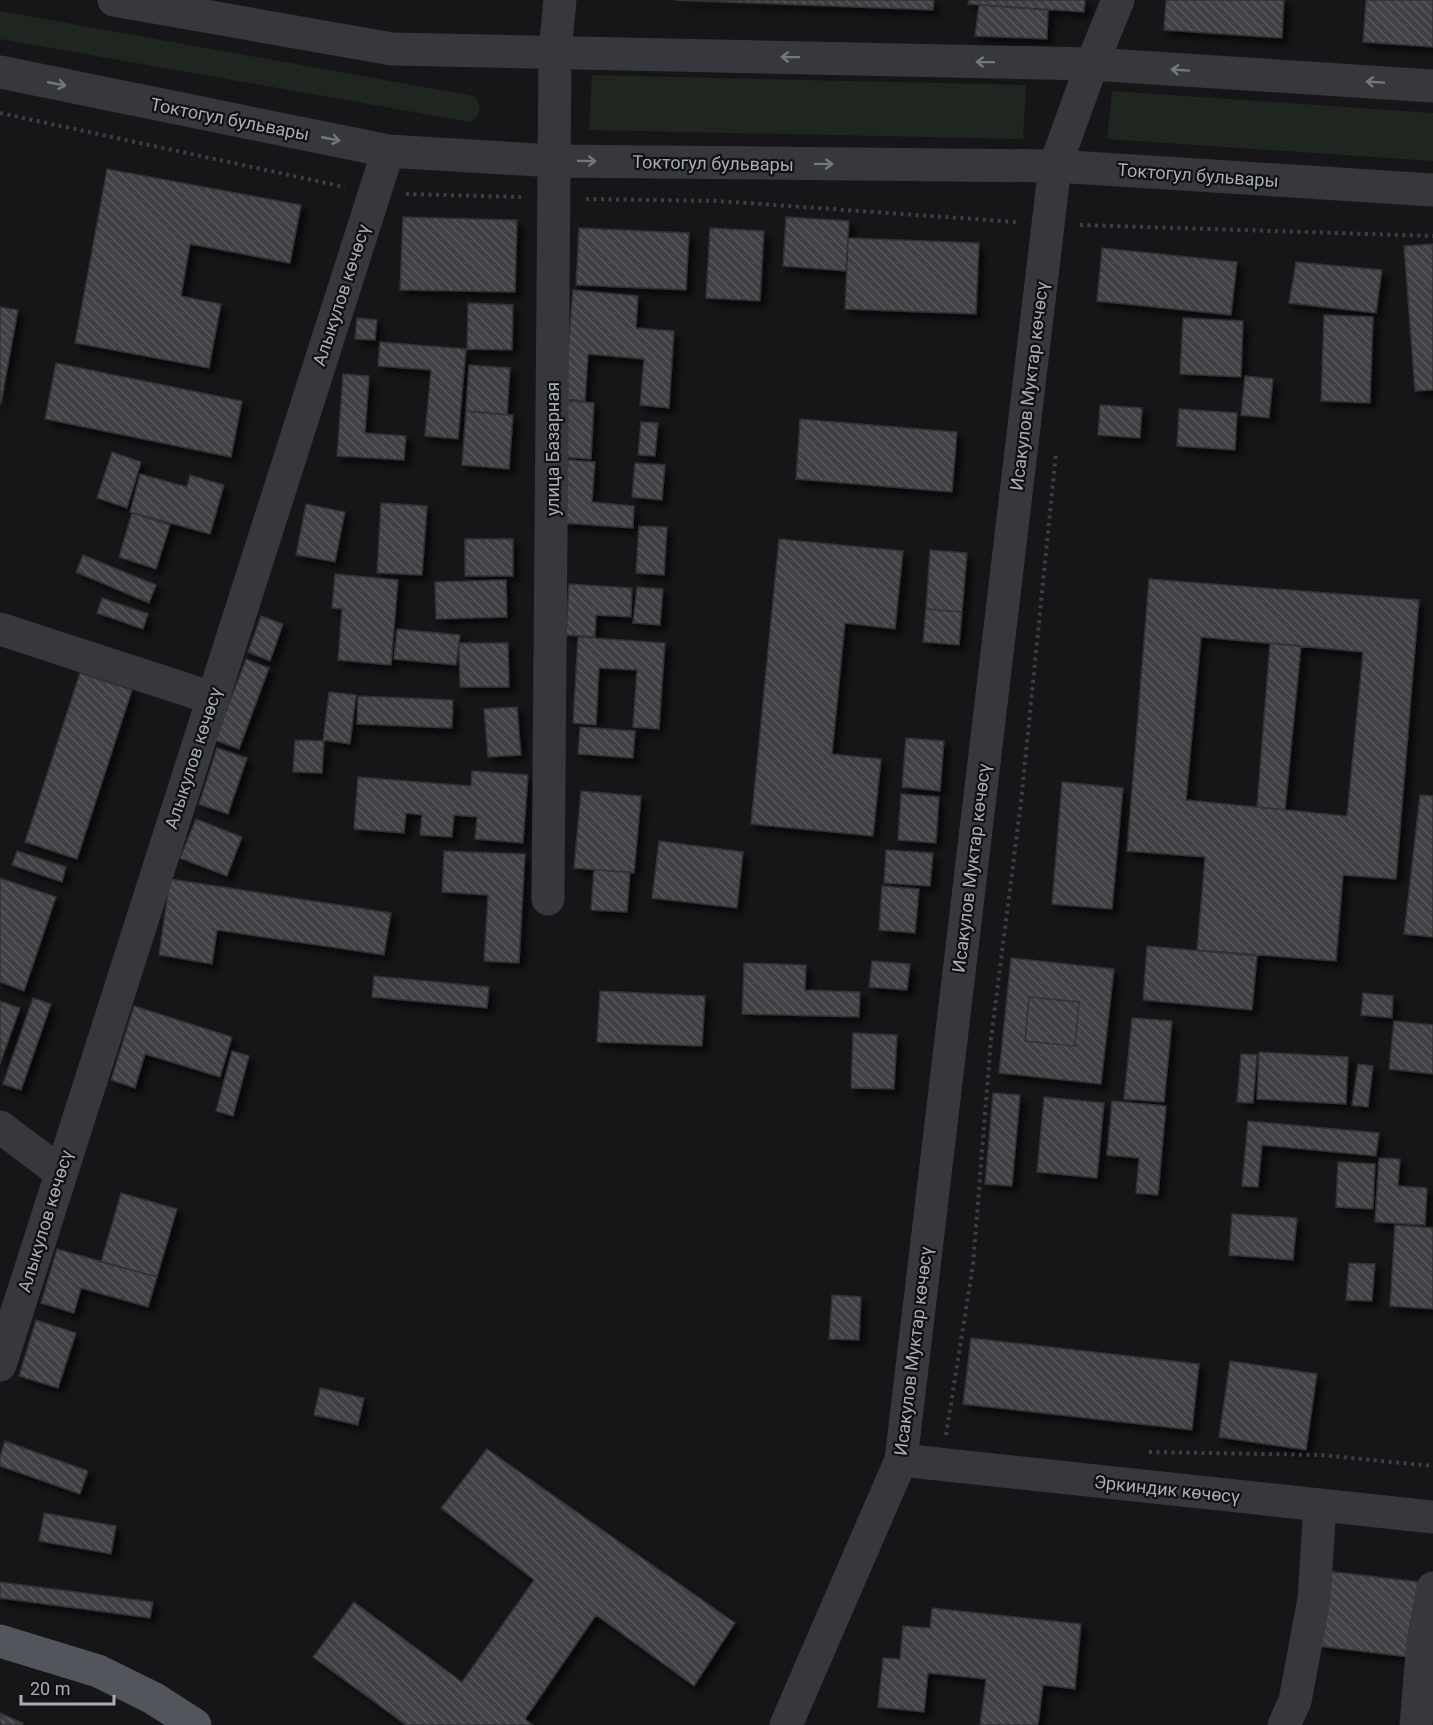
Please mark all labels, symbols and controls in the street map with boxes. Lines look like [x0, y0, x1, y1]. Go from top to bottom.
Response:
one-way arrow [781, 52, 801, 63]
one-way arrow [976, 56, 996, 68]
one-way arrow [1171, 64, 1190, 75]
one-way arrow [1365, 76, 1385, 87]
one-way arrow [47, 79, 67, 90]
street label: Токтогул бульвары [149, 93, 311, 145]
one-way arrow [320, 134, 340, 145]
street label: Токтогул бульвары [632, 151, 794, 175]
one-way arrow [577, 156, 597, 167]
one-way arrow [814, 158, 834, 170]
street label: Токтогул бульвары [1117, 159, 1279, 191]
street label: Алыкулов көчөсү [308, 221, 374, 369]
street label: Исакулов Муктар көчөсү [1006, 280, 1052, 492]
street label: улица Базарная [542, 382, 563, 516]
street label: Алыкулов көчөсү [160, 684, 226, 832]
street label: Исакулов Муктар көчөсү [948, 762, 994, 974]
street label: Алыкулов көчөсү [13, 1147, 77, 1295]
street label: Исакулов Муктар көчөсү [890, 1245, 936, 1457]
street label: Эркиндик көчөсү [1093, 1471, 1241, 1507]
scale bar [21, 1668, 114, 1706]
text: 20 m [30, 1678, 70, 1699]

